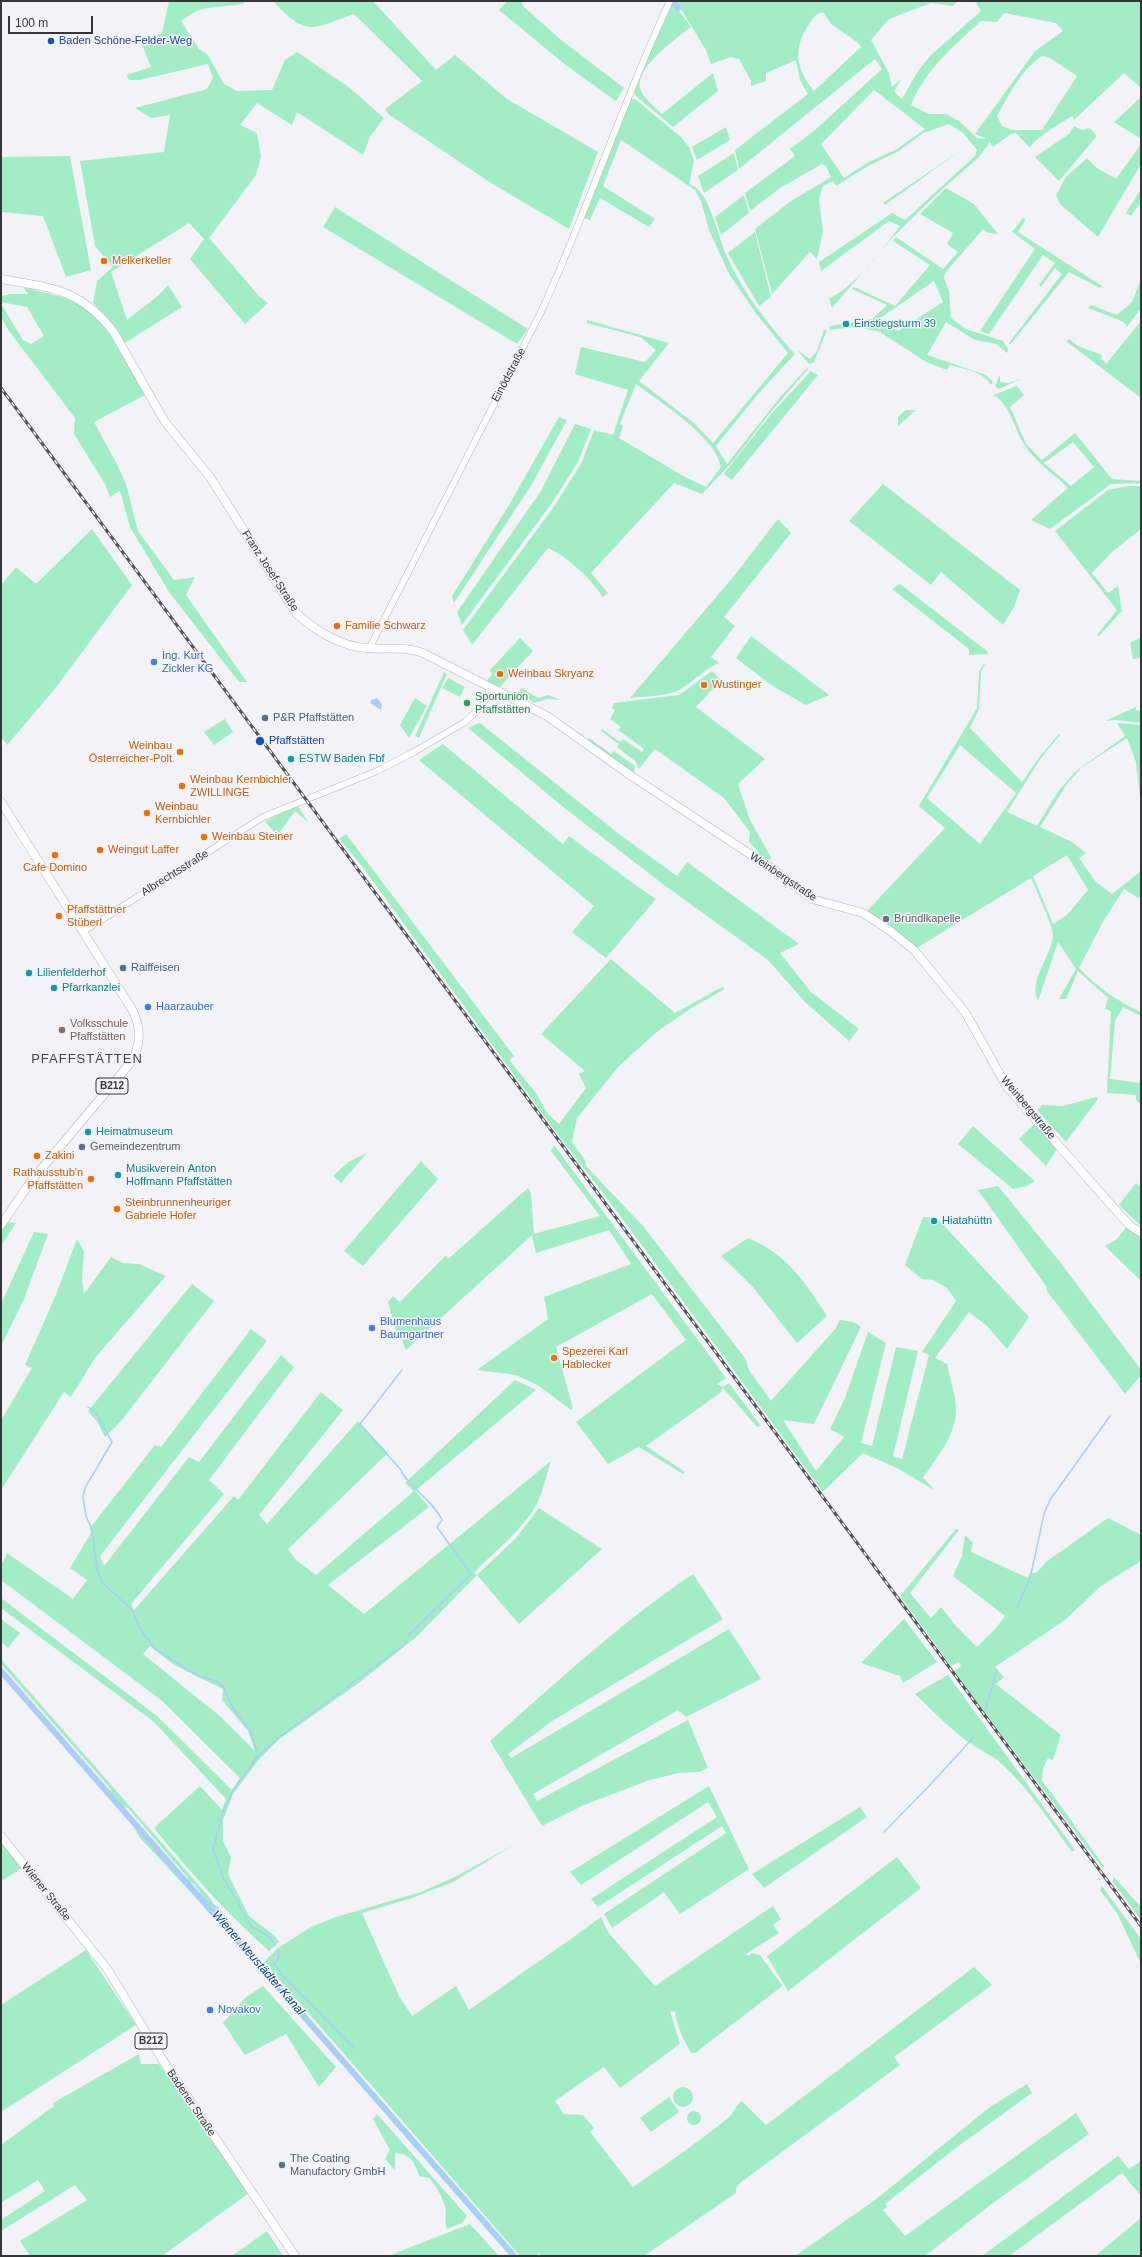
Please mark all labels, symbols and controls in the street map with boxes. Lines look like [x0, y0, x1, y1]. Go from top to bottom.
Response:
scale bar [10, 8, 95, 34]
text: 100 m [15, 16, 48, 30]
place label: Baden Schöne-Felder-Weg [59, 34, 192, 48]
marker: Baden Schöne-Felder-Weg [46, 36, 56, 46]
place label: Melkerkeller [112, 254, 171, 268]
marker: Melkerkeller [99, 256, 109, 266]
place label: Einstiegsturm 39 [854, 317, 936, 331]
marker: Einstiegsturm 39 [841, 319, 851, 329]
street label: Einödstraße [489, 346, 529, 404]
street label: Franz Josef-Straße [239, 528, 301, 614]
place label: Familie Schwarz [345, 619, 426, 633]
marker: Familie Schwarz [332, 621, 342, 631]
place label: Ing. Kurt Zickler KG [162, 649, 213, 675]
marker: Ing. Kurt Zickler KG [149, 657, 159, 667]
place label: Weinbau Skryanz [508, 667, 594, 681]
marker: Weinbau Skryanz [495, 669, 505, 679]
place label: Wustinger [712, 678, 761, 692]
marker: Wustinger [699, 680, 709, 690]
place label: Sportunion Pfaffstätten [475, 690, 530, 716]
marker: Sportunion Pfaffstätten [462, 698, 472, 708]
place label: P&R Pfaffstätten [273, 711, 354, 725]
marker: P&R Pfaffstätten [260, 713, 270, 723]
place label: Pfaffstätten [269, 734, 324, 748]
marker: Pfaffstätten [254, 735, 266, 747]
place label: Weinbau Österreicher-Polt [89, 739, 172, 765]
marker: Weinbau Österreicher-Polt [175, 747, 185, 757]
place label: ESTW Baden Fbf [299, 752, 385, 766]
marker: ESTW Baden Fbf [286, 754, 296, 764]
place label: Weinbau Kernbichler ZWILLINGE [190, 773, 292, 799]
marker: Weinbau Kernbichler ZWILLINGE [177, 781, 187, 791]
place label: Weinbau Kernbichler [155, 800, 211, 826]
marker: Weinbau Kernbichler [142, 808, 152, 818]
place label: Weinbau Steiner [212, 830, 293, 844]
marker: Weinbau Steiner [199, 832, 209, 842]
place label: Weingut Laffer [108, 843, 179, 857]
marker: Weingut Laffer [95, 845, 105, 855]
street label: Albrechtsstraße [139, 847, 211, 899]
marker: Cafe Domino [50, 850, 60, 860]
street label: Weinbergstraße [747, 850, 819, 904]
place label: Cafe Domino [23, 861, 87, 875]
place label: Pfaffstättner Stüberl [67, 903, 126, 929]
marker: Pfaffstättner Stüberl [54, 911, 64, 921]
place label: Bründlkapelle [894, 912, 961, 926]
marker: Bründlkapelle [881, 914, 891, 924]
place label: Raiffeisen [131, 961, 180, 975]
marker: Raiffeisen [118, 963, 128, 973]
place label: Lilienfelderhof [37, 966, 105, 980]
marker: Lilienfelderhof [24, 968, 34, 978]
place label: Pfarrkanzlei [62, 981, 120, 995]
marker: Pfarrkanzlei [49, 983, 59, 993]
place label: Haarzauber [156, 1000, 213, 1014]
marker: Haarzauber [143, 1002, 153, 1012]
place label: Volksschule Pfaffstätten [70, 1017, 128, 1043]
marker: Volksschule Pfaffstätten [57, 1025, 67, 1035]
district label: PFAFFSTÄTTEN [31, 1051, 143, 1067]
street label: Weinbergstraße [998, 1074, 1058, 1142]
road number: B212 [96, 1078, 128, 1094]
place label: Heimatmuseum [96, 1125, 173, 1139]
marker: Heimatmuseum [83, 1127, 93, 1137]
place label: Gemeindezentrum [90, 1140, 180, 1154]
marker: Gemeindezentrum [77, 1142, 87, 1152]
place label: Zakini [45, 1149, 74, 1163]
marker: Zakini [32, 1151, 42, 1161]
place label: Musikverein Anton Hoffmann Pfaffstätten [126, 1162, 232, 1188]
place label: Rathausstub'n Pfaffstätten [13, 1166, 83, 1192]
marker: Musikverein Anton Hoffmann Pfaffstätten [113, 1170, 123, 1180]
marker: Rathausstub'n Pfaffstätten [86, 1174, 96, 1184]
place label: Steinbrunnenheuriger Gabriele Hofer [125, 1196, 231, 1222]
marker: Steinbrunnenheuriger Gabriele Hofer [112, 1204, 122, 1214]
place label: Hiatahüttn [942, 1214, 992, 1228]
marker: Hiatahüttn [929, 1216, 939, 1226]
place label: Blumenhaus Baumgartner [380, 1315, 444, 1341]
marker: Blumenhaus Baumgartner [367, 1323, 377, 1333]
place label: Spezerei Karl Hablecker [562, 1345, 628, 1371]
marker: Spezerei Karl Hablecker [549, 1353, 559, 1363]
street label: Wiener Straße [19, 1860, 73, 1924]
water label: Wiener Neustädter Kanal [209, 1908, 307, 2018]
place label: Novakov [218, 2003, 261, 2017]
marker: Novakov [205, 2005, 215, 2015]
road number: B212 [135, 2033, 167, 2049]
street label: Badener Straße [164, 2067, 218, 2139]
place label: The Coating Manufactory GmbH [290, 2152, 385, 2178]
marker: The Coating Manufactory GmbH [277, 2160, 287, 2170]

